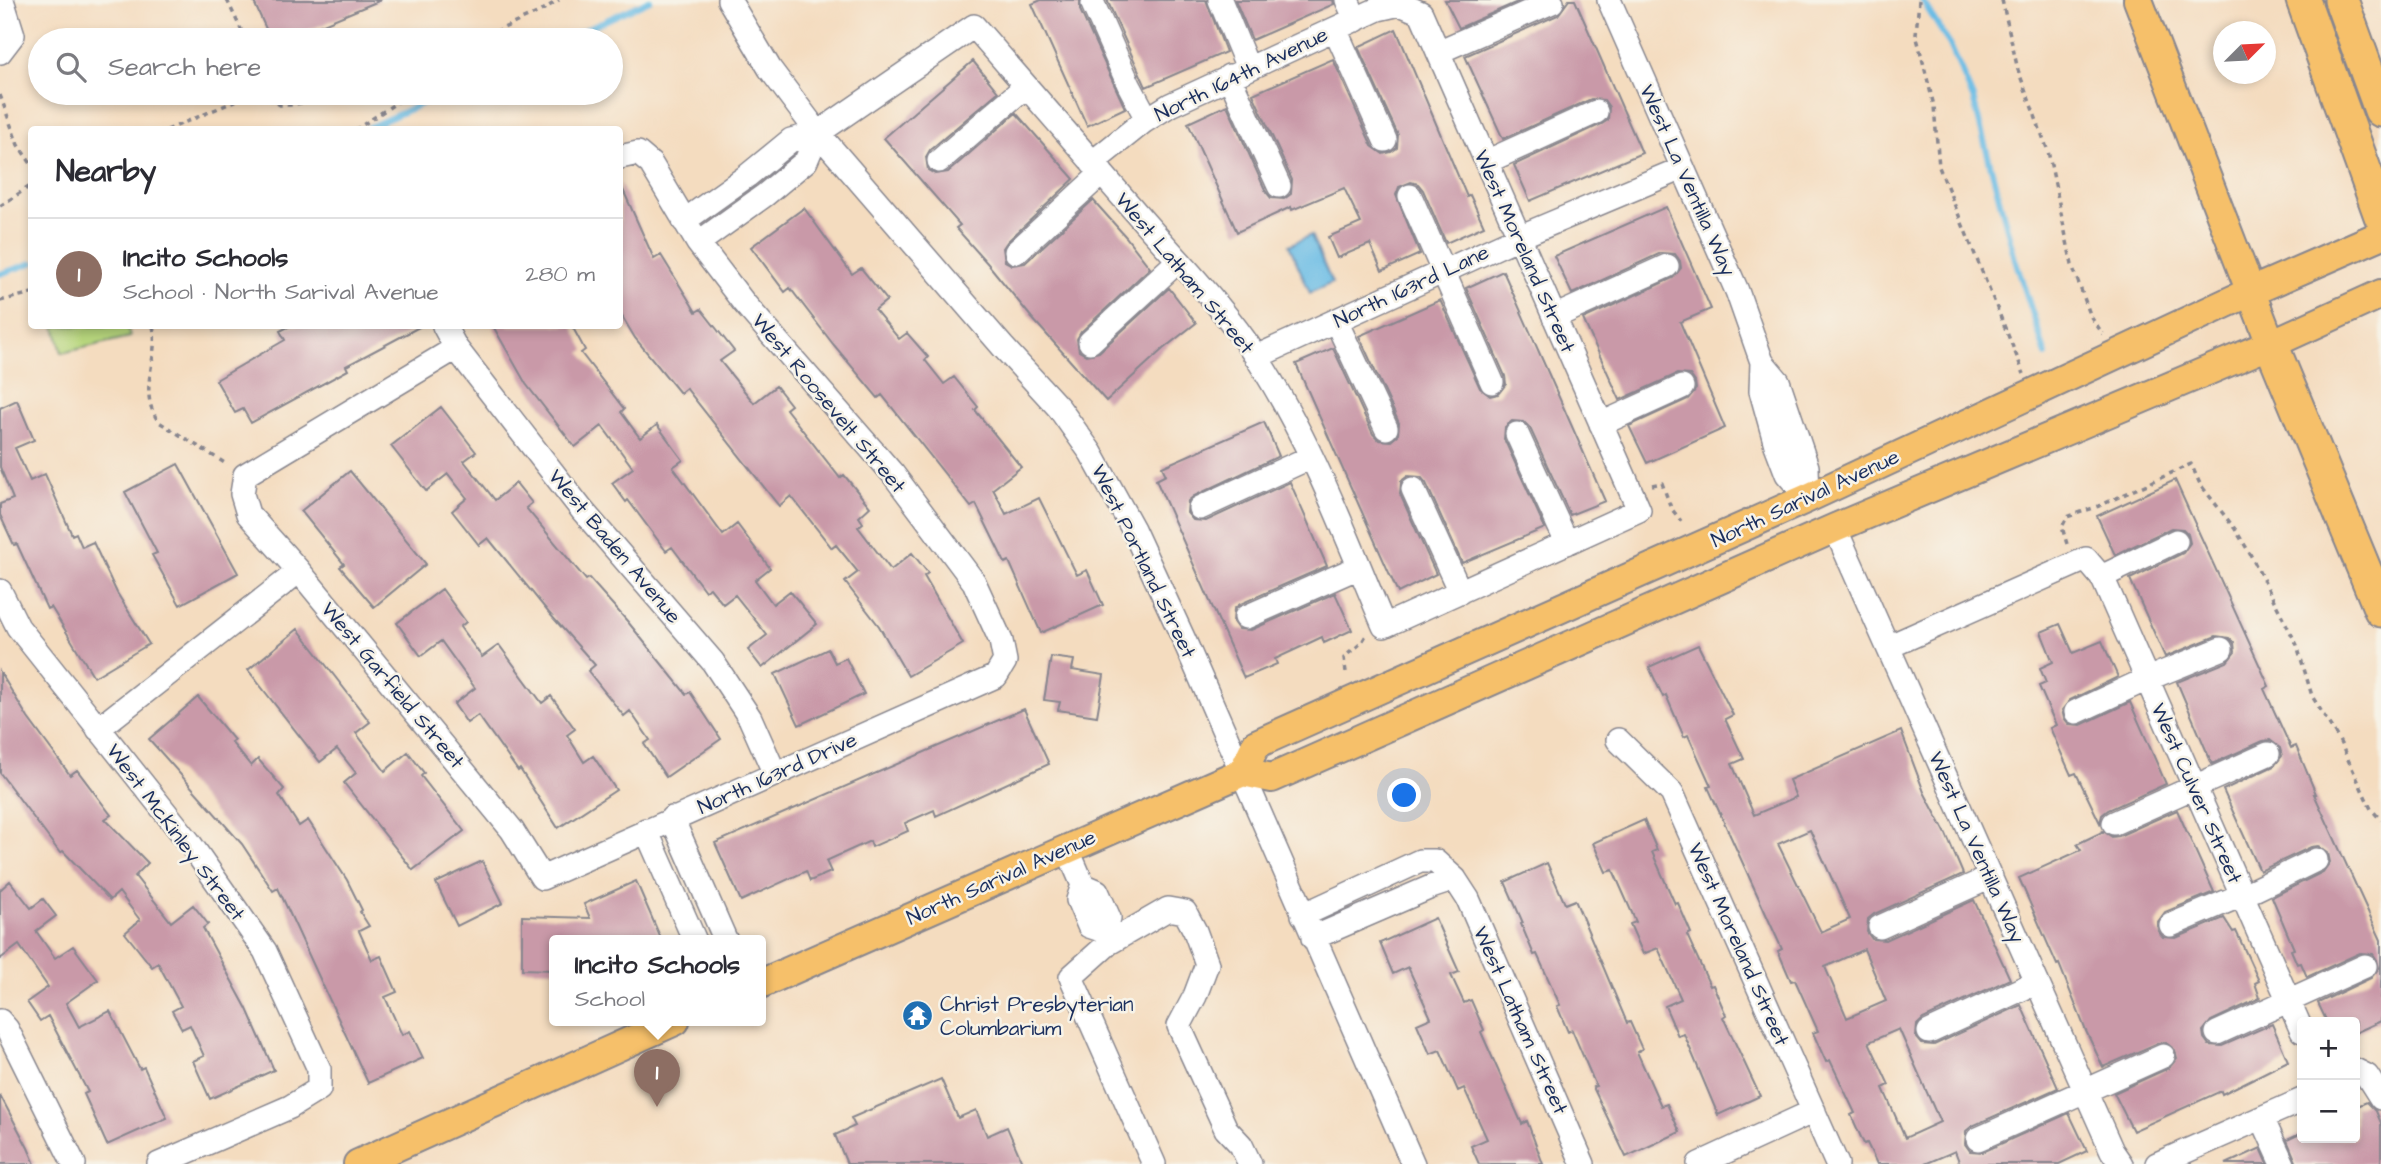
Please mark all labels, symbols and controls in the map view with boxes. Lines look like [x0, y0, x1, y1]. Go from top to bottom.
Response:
street label: North 164th Avenue [1150, 20, 1333, 129]
north arrow [2213, 21, 2276, 84]
search box [28, 28, 623, 105]
icon: search [52, 48, 90, 86]
text: Search here [108, 49, 261, 85]
street label: West La Ventilla Way [1630, 80, 1743, 282]
street label: West Moreland Street [1467, 145, 1583, 358]
text: Nearby [56, 151, 156, 193]
street label: West Latham Street [1108, 186, 1261, 361]
street label: North 163rd Lane [1329, 238, 1494, 335]
text: Incito Schools [123, 240, 288, 276]
text: 1 [78, 258, 80, 290]
text: 280 m [525, 258, 595, 290]
text: School · North Sarival Avenue [123, 276, 439, 308]
street label: West Roosevelt Street [745, 307, 913, 500]
street label: North Sarival Avenue [1706, 442, 1904, 555]
street label: West Portland Street [1084, 459, 1203, 663]
street label: West Baden Avenue [541, 463, 688, 630]
street label: West Garfield Street [314, 596, 471, 775]
street label: West Culver Street [2144, 698, 2250, 888]
street label: North 163rd Drive [693, 725, 862, 822]
street label: West McKinley Street [98, 738, 252, 928]
street label: West La Ventilla Way [1919, 747, 2032, 949]
your location [1387, 778, 1421, 812]
street label: North Sarival Avenue [902, 823, 1100, 932]
street label: West Moreland Street [1681, 838, 1797, 1051]
street label: West Latham Street [1466, 922, 1575, 1119]
popup [549, 935, 766, 1026]
text: Incito Schools [575, 947, 740, 983]
text: School [575, 983, 645, 1015]
place label: Christ Presbyterian Columbarium [940, 990, 1133, 1043]
temple icon: Christ Presbyterian Columbarium [900, 999, 934, 1033]
map controls [2297, 1017, 2360, 1143]
button: + [2297, 1017, 2360, 1080]
pin: 1 [634, 1049, 680, 1107]
button: − [2297, 1080, 2360, 1143]

